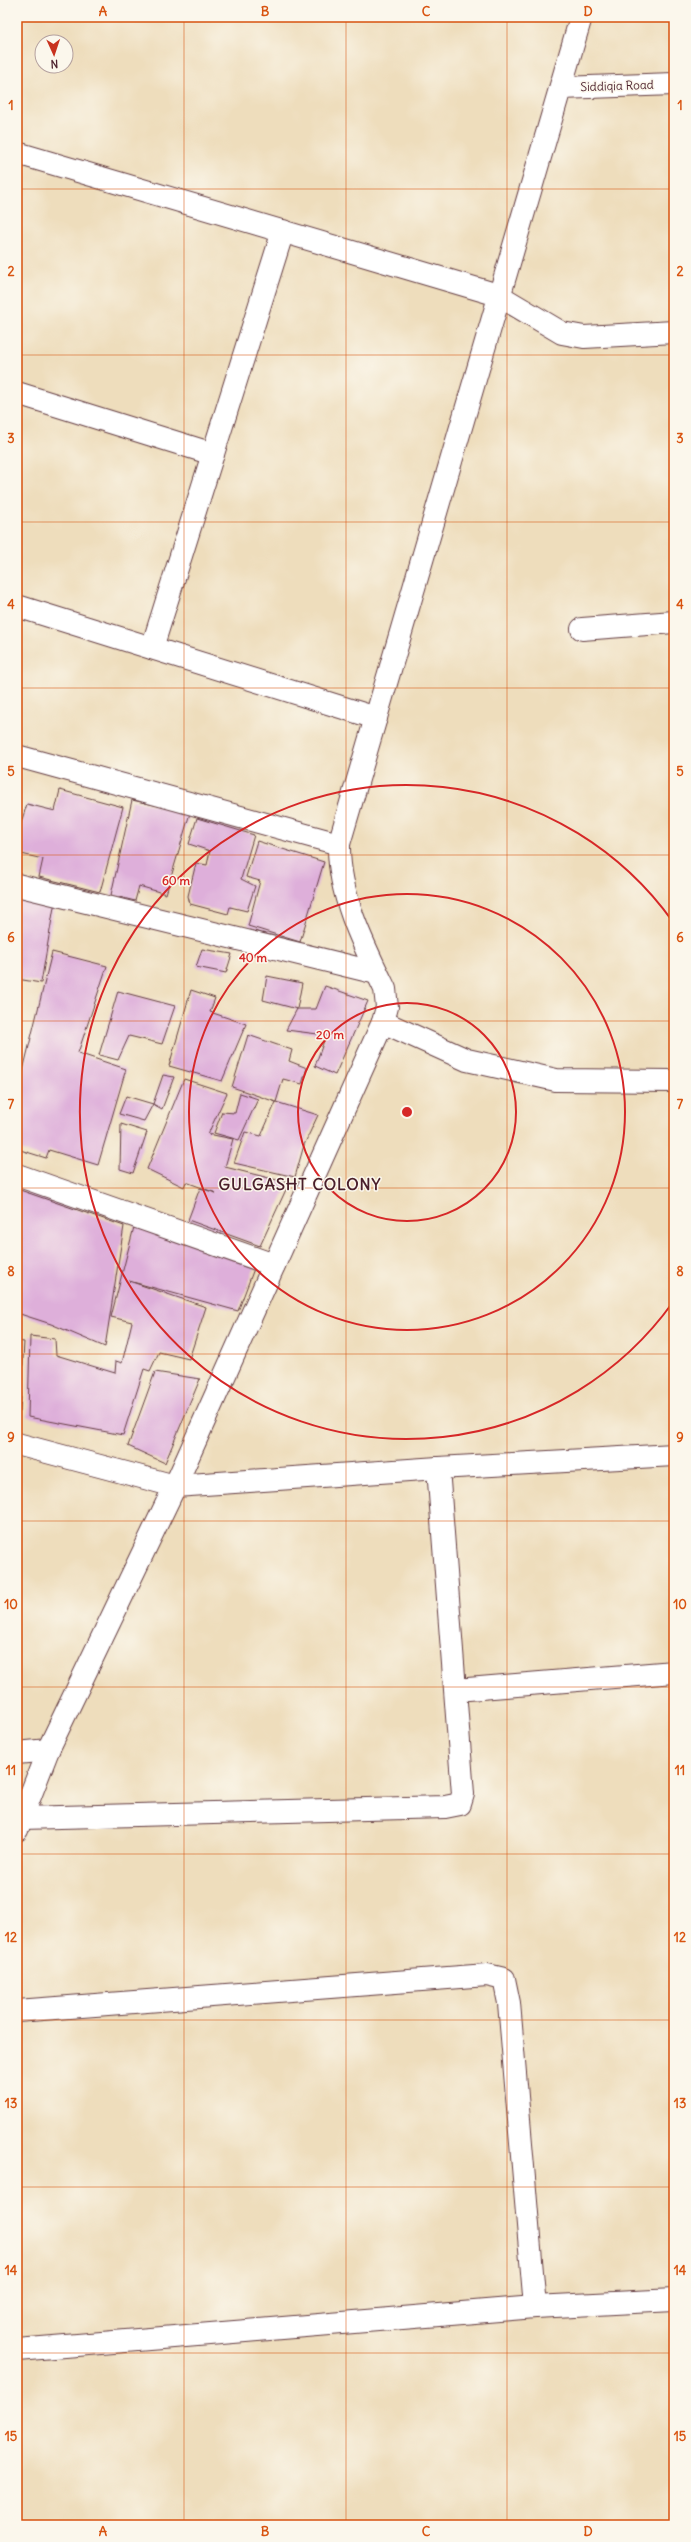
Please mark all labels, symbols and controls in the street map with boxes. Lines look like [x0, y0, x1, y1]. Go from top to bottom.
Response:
text: A [99, 3, 108, 20]
text: B [261, 3, 270, 20]
text: C [422, 3, 431, 20]
text: D [583, 3, 593, 20]
north arrow [34, 34, 74, 74]
text: N [50, 57, 59, 71]
street label: Siddiqia Road [580, 77, 654, 94]
text: 1 [8, 97, 14, 114]
text: 1 [677, 97, 683, 114]
text: 2 [7, 263, 15, 280]
text: 2 [676, 263, 684, 280]
text: 3 [7, 430, 15, 447]
text: 3 [676, 430, 684, 447]
text: 4 [7, 596, 15, 613]
text: 4 [676, 596, 684, 613]
text: 5 [7, 763, 15, 780]
text: 5 [676, 763, 684, 780]
text: 60 m [162, 873, 191, 888]
text: 6 [7, 929, 15, 946]
text: 6 [676, 929, 684, 946]
text: 40 m [239, 950, 268, 965]
text: 20 m [316, 1027, 344, 1042]
text: 7 [8, 1096, 15, 1113]
text: 7 [677, 1096, 684, 1113]
centre of rings [400, 1105, 414, 1119]
district label: GULGASHT COLONY [219, 1174, 381, 1194]
text: 8 [7, 1263, 15, 1280]
text: 8 [676, 1263, 684, 1280]
text: 9 [7, 1429, 15, 1446]
text: 9 [676, 1429, 684, 1446]
text: 10 [4, 1596, 18, 1613]
text: 10 [673, 1596, 687, 1613]
text: 11 [6, 1762, 16, 1779]
text: 11 [675, 1762, 685, 1779]
text: 12 [5, 1929, 17, 1946]
text: 12 [674, 1929, 686, 1946]
text: 13 [5, 2095, 17, 2112]
text: 13 [674, 2095, 686, 2112]
text: 14 [5, 2262, 18, 2279]
text: 14 [674, 2262, 687, 2279]
text: 15 [5, 2428, 18, 2445]
text: 15 [674, 2428, 687, 2445]
text: A [99, 2523, 108, 2540]
text: B [261, 2523, 270, 2540]
text: C [422, 2523, 431, 2540]
text: D [583, 2523, 593, 2540]

